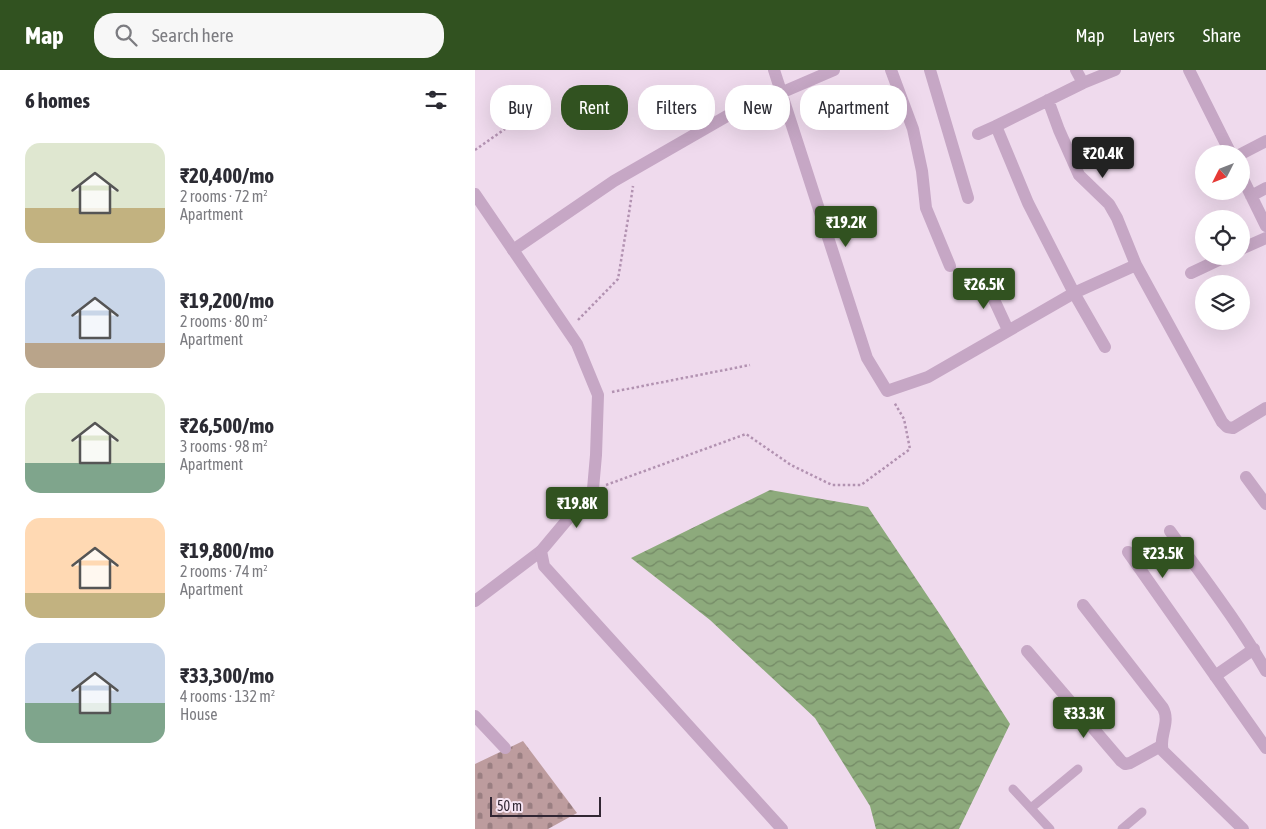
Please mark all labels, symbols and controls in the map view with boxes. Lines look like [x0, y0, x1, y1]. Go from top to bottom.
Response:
search box [94, 13, 444, 58]
icon: search [112, 21, 140, 49]
text: Map [25, 22, 64, 49]
text: Search here [152, 24, 234, 46]
text: Map [1075, 25, 1104, 46]
text: Layers [1132, 25, 1175, 46]
text: Share [1203, 25, 1241, 46]
chip: Buy [490, 85, 551, 130]
chip: Rent [561, 85, 628, 130]
chip: Filters [638, 85, 715, 130]
chip: New [725, 85, 790, 130]
chip: Apartment [800, 85, 907, 130]
icon: filters [422, 86, 450, 114]
text: 6 homes [25, 88, 90, 112]
pin: ₹20.4K [1062, 136, 1144, 179]
text: ₹20.4K [1083, 144, 1123, 162]
north arrow [1195, 145, 1250, 200]
map controls [1195, 145, 1250, 330]
icon: home [65, 163, 125, 223]
text: ₹20,400/mo [180, 163, 274, 187]
text: 2 rooms · 72 m² [180, 187, 268, 205]
text: Apartment [180, 205, 243, 223]
pin: ₹19.2K [805, 206, 887, 248]
button: locate [1195, 210, 1250, 265]
text: ₹19.2K [826, 213, 866, 231]
pin: ₹26.5K [943, 268, 1025, 310]
text: ₹26.5K [964, 275, 1004, 293]
button: layers [1195, 275, 1250, 330]
icon: home [65, 288, 125, 348]
text: ₹19,200/mo [180, 288, 274, 312]
text: 2 rooms · 80 m² [180, 312, 268, 330]
text: Apartment [180, 330, 243, 348]
icon: home [65, 413, 125, 473]
text: ₹26,500/mo [180, 413, 274, 437]
text: 3 rooms · 98 m² [180, 437, 268, 455]
text: Apartment [180, 455, 243, 473]
pin: ₹19.8K [536, 486, 618, 529]
text: ₹19.8K [557, 494, 597, 512]
pin: ₹23.5K [1122, 536, 1204, 579]
icon: home [65, 538, 125, 598]
text: ₹19,800/mo [180, 538, 274, 562]
text: ₹23.5K [1143, 544, 1183, 562]
text: 2 rooms · 74 m² [180, 562, 268, 580]
text: Apartment [180, 580, 243, 598]
icon: home [65, 663, 125, 723]
text: ₹33,300/mo [180, 663, 274, 687]
text: 4 rooms · 132 m² [180, 687, 275, 705]
pin: ₹33.3K [1043, 696, 1125, 739]
text: ₹33.3K [1064, 704, 1104, 722]
text: House [180, 705, 217, 723]
scale bar [490, 794, 601, 817]
text: 50 m [497, 798, 522, 814]

